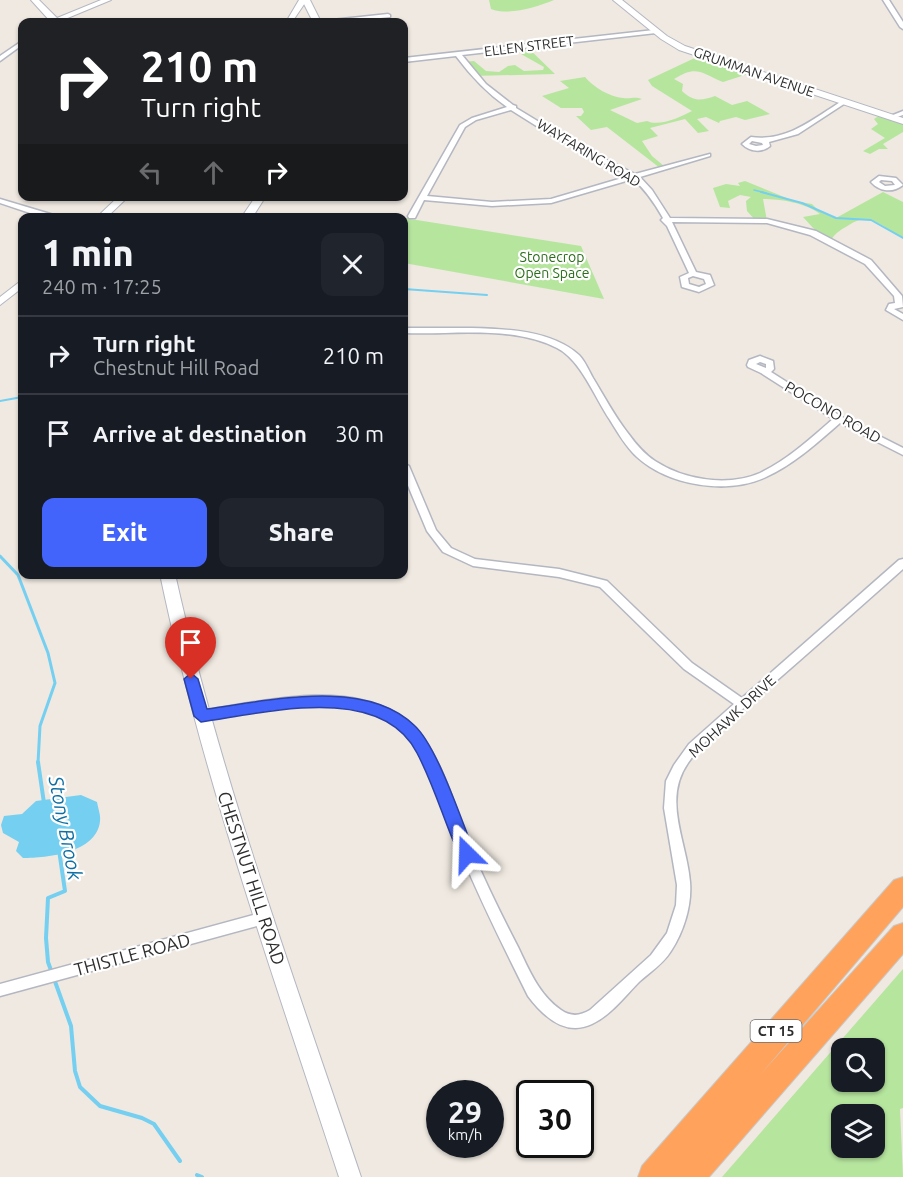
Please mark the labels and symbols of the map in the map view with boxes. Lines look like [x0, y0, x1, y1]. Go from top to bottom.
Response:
street label: ELLEN STREET [483, 33, 575, 59]
street label: GRUMMAN AVENUE [691, 44, 817, 100]
street label: WAYFARING ROAD [534, 116, 644, 190]
park label: Stonecrop Open Space [515, 249, 589, 281]
street label: POCONO ROAD [782, 378, 884, 446]
pin [165, 617, 216, 679]
street label: MOHAWK DRIVE [685, 671, 779, 761]
water label: Stony Brook [44, 773, 88, 883]
street label: CHESTNUT HILL ROAD [214, 789, 290, 967]
position arrow [435, 822, 499, 886]
street label: THISTLE ROAD [72, 929, 192, 979]
road number: CT 15 [750, 1020, 802, 1042]
speed limit sign: 30 [516, 1080, 594, 1158]

